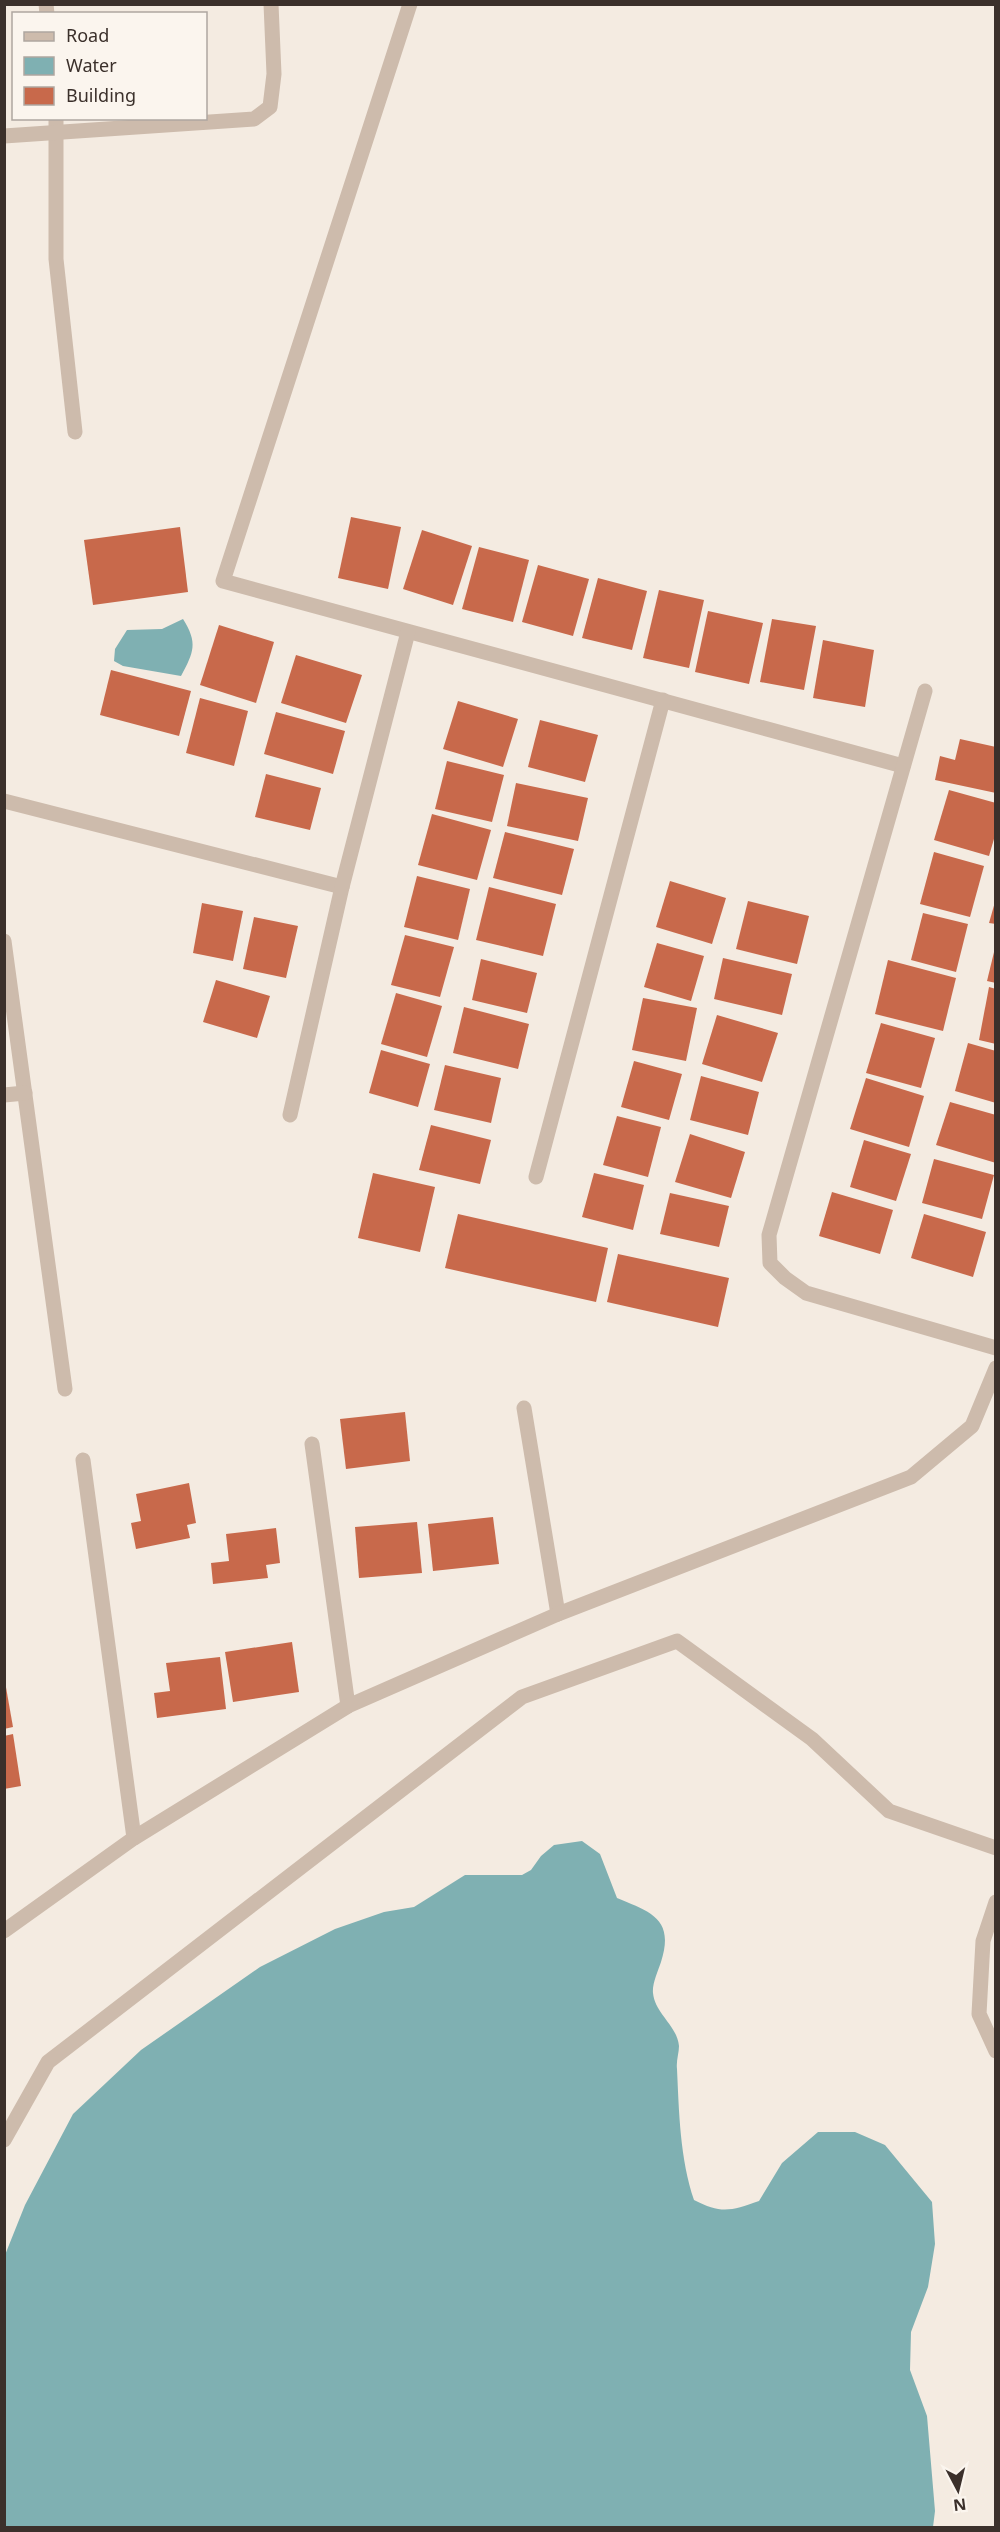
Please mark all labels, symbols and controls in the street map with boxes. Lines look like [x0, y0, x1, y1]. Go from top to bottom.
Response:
legend [12, 12, 207, 120]
text: Road [66, 23, 109, 47]
text: Water [66, 53, 117, 77]
text: Building [66, 83, 136, 107]
north arrow [928, 2460, 988, 2520]
text: N [952, 2493, 968, 2517]

